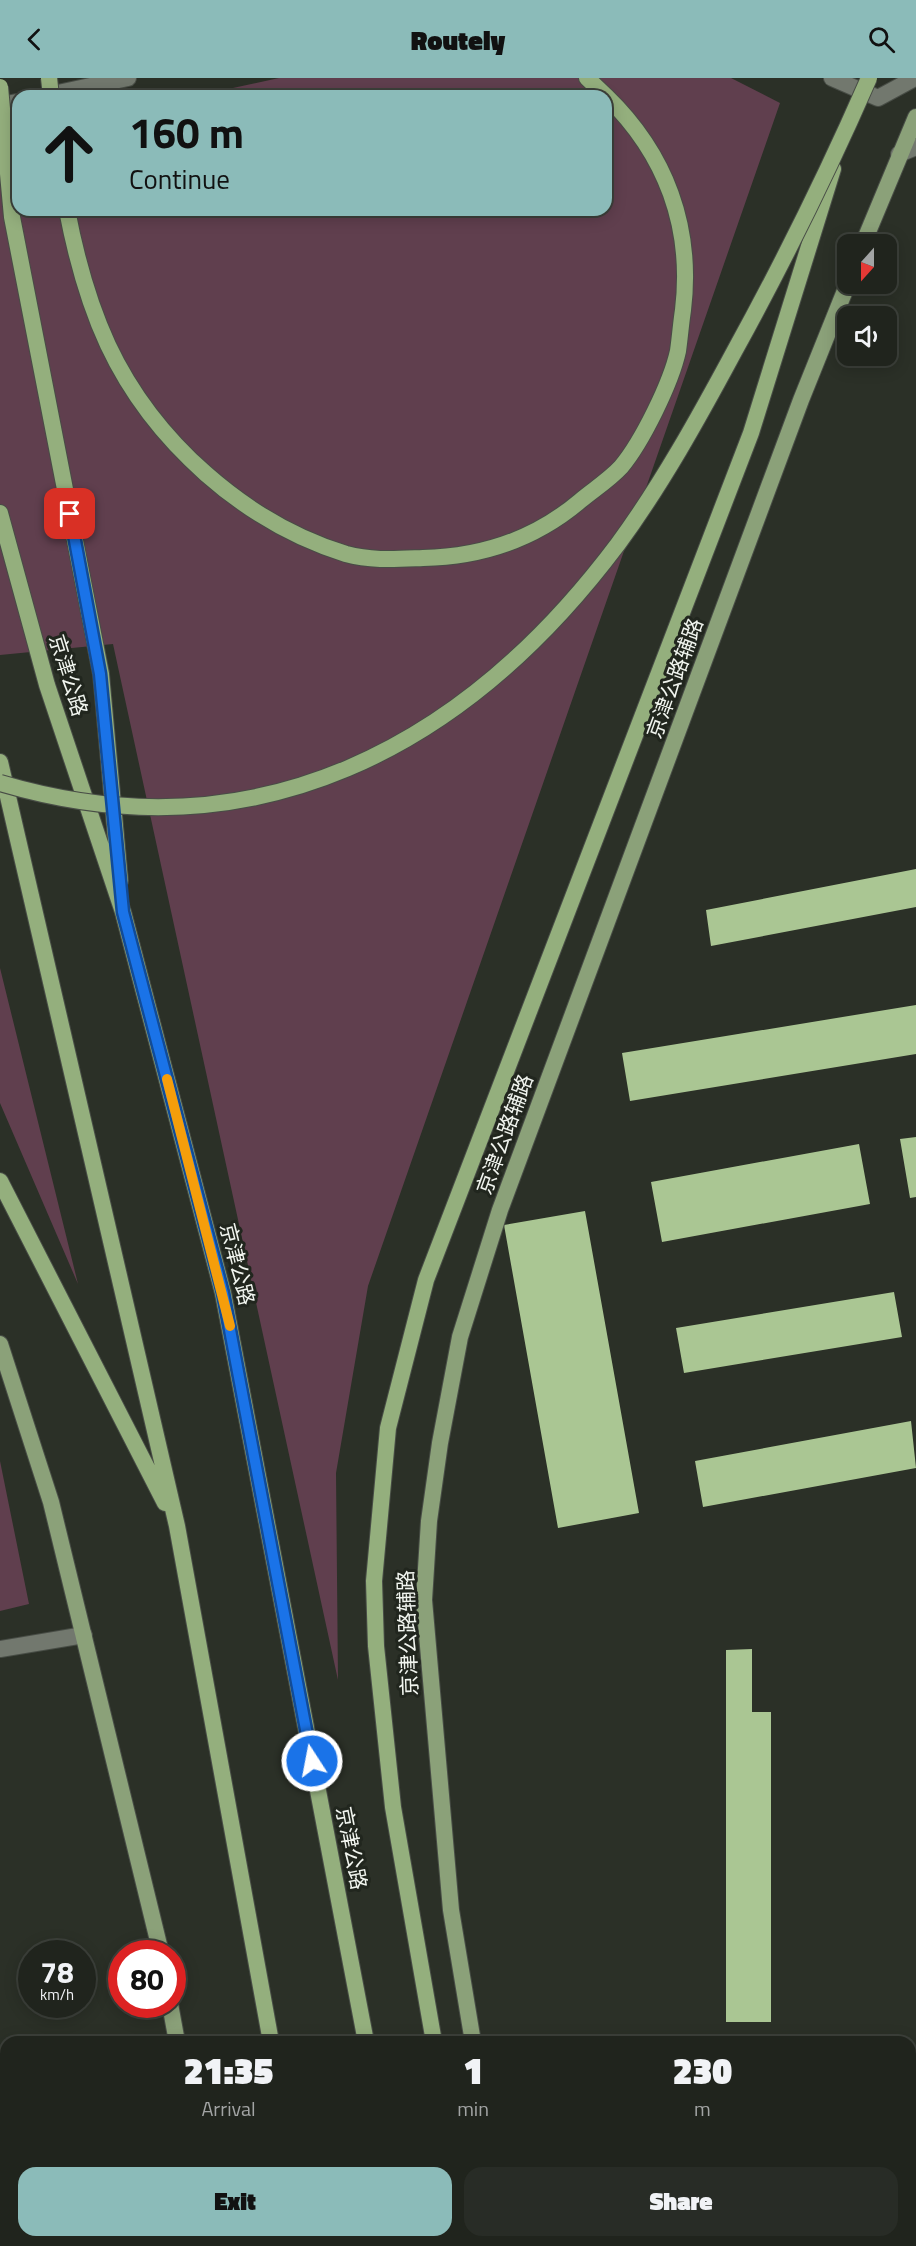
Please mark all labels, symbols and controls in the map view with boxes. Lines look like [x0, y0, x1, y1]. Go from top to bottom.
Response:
text: Routely [411, 19, 505, 60]
icon: back [18, 23, 51, 56]
icon: search [865, 23, 898, 56]
text: 160 m [129, 100, 244, 164]
icon: ahead [30, 114, 108, 192]
text: Continue [129, 158, 230, 199]
north arrow [837, 234, 897, 294]
map controls [837, 234, 897, 366]
button: sound [837, 306, 897, 366]
pin [44, 488, 95, 539]
icon: arrive [53, 497, 86, 530]
street label: 京津公路辅路 [637, 613, 711, 743]
street label: 京津公路 [41, 630, 97, 720]
street label: 京津公路辅路 [467, 1069, 541, 1199]
street label: 京津公路 [212, 1219, 264, 1309]
street label: 京津公路辅路 [389, 1569, 425, 1697]
position arrow [280, 1729, 344, 1793]
street label: 京津公路 [328, 1804, 376, 1892]
speed limit sign: 80 [108, 1940, 186, 2018]
text: 78 [40, 1949, 74, 1995]
text: km/h [40, 1983, 74, 2006]
text: 21:35 [184, 2043, 273, 2098]
text: 1 [463, 2043, 483, 2098]
text: 230 [673, 2043, 732, 2098]
text: Arrival [201, 2093, 256, 2124]
text: min [457, 2093, 489, 2124]
text: m [694, 2093, 711, 2124]
button: Exit [18, 2167, 452, 2236]
button: Share [464, 2167, 898, 2236]

